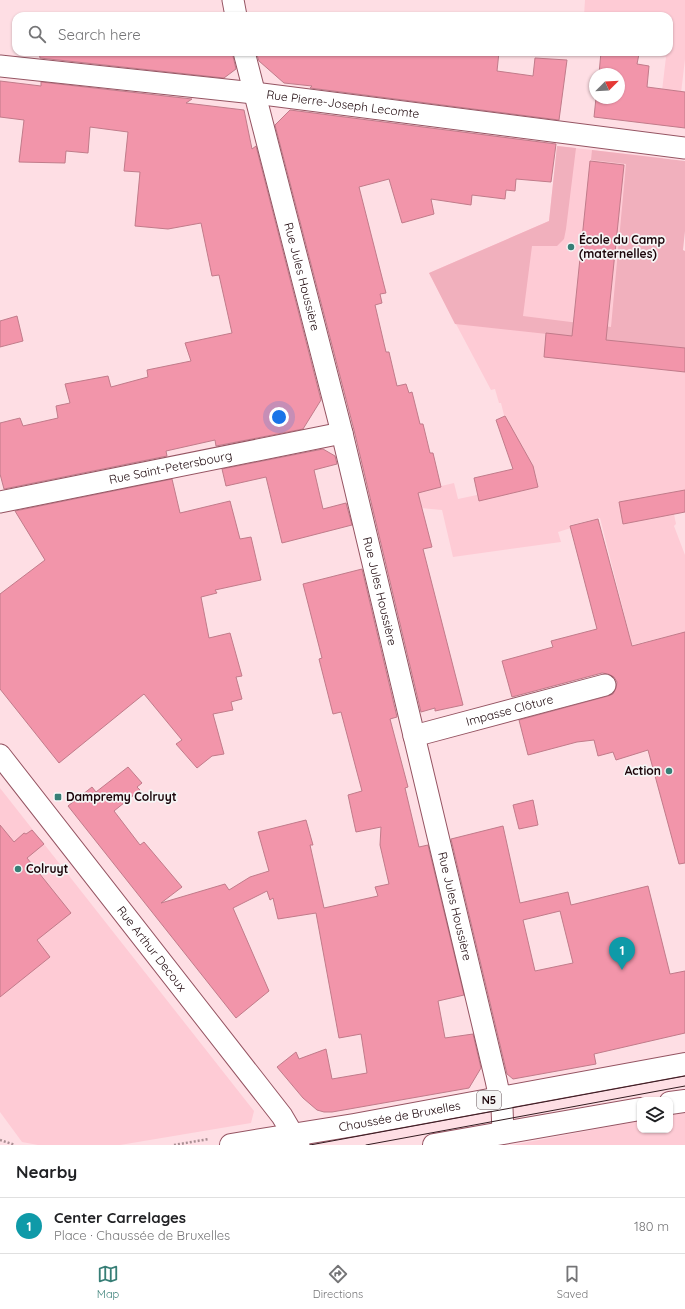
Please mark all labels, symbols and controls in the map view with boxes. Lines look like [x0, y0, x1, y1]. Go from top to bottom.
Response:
search box [12, 12, 673, 56]
icon: search [26, 23, 48, 45]
text: Search here [58, 25, 141, 44]
north arrow [589, 68, 625, 104]
street label: Rue Pierre-Joseph Lecomte [266, 87, 421, 121]
street label: Rue Jules Houssière [281, 221, 323, 333]
place label: École du Camp (maternelles) [579, 232, 665, 261]
marker: École du Camp (maternelles) [566, 242, 576, 252]
your location [269, 407, 289, 427]
street label: Rue Saint-Petersbourg [108, 447, 233, 487]
street label: Rue Jules Houssière [360, 535, 400, 647]
street label: Impasse Clôture [464, 691, 555, 729]
place label: Action [625, 763, 661, 778]
marker: Action [664, 766, 674, 776]
place label: Dampremy Colruyt [66, 789, 177, 804]
marker: Dampremy Colruyt [53, 792, 63, 802]
street label: Rue Jules Houssière [435, 850, 475, 962]
place label: Colruyt [26, 861, 69, 876]
marker: Colruyt [13, 864, 23, 874]
street label: Rue Arthur Decoux [114, 903, 190, 994]
pin: 1 [609, 937, 635, 970]
road number: N5 [477, 1091, 501, 1109]
street label: Chaussée de Bruxelles [337, 1097, 462, 1134]
map controls [637, 1097, 673, 1133]
button: layers [637, 1097, 673, 1133]
text: Nearby [16, 1161, 77, 1182]
text: Center Carrelages [54, 1208, 186, 1227]
text: 1 [26, 1218, 32, 1234]
text: 180 m [634, 1218, 669, 1234]
text: Place · Chaussée de Bruxelles [54, 1227, 230, 1243]
tab: Map [97, 1263, 119, 1301]
tab: Directions [313, 1263, 363, 1301]
tab: Saved [557, 1263, 588, 1301]

